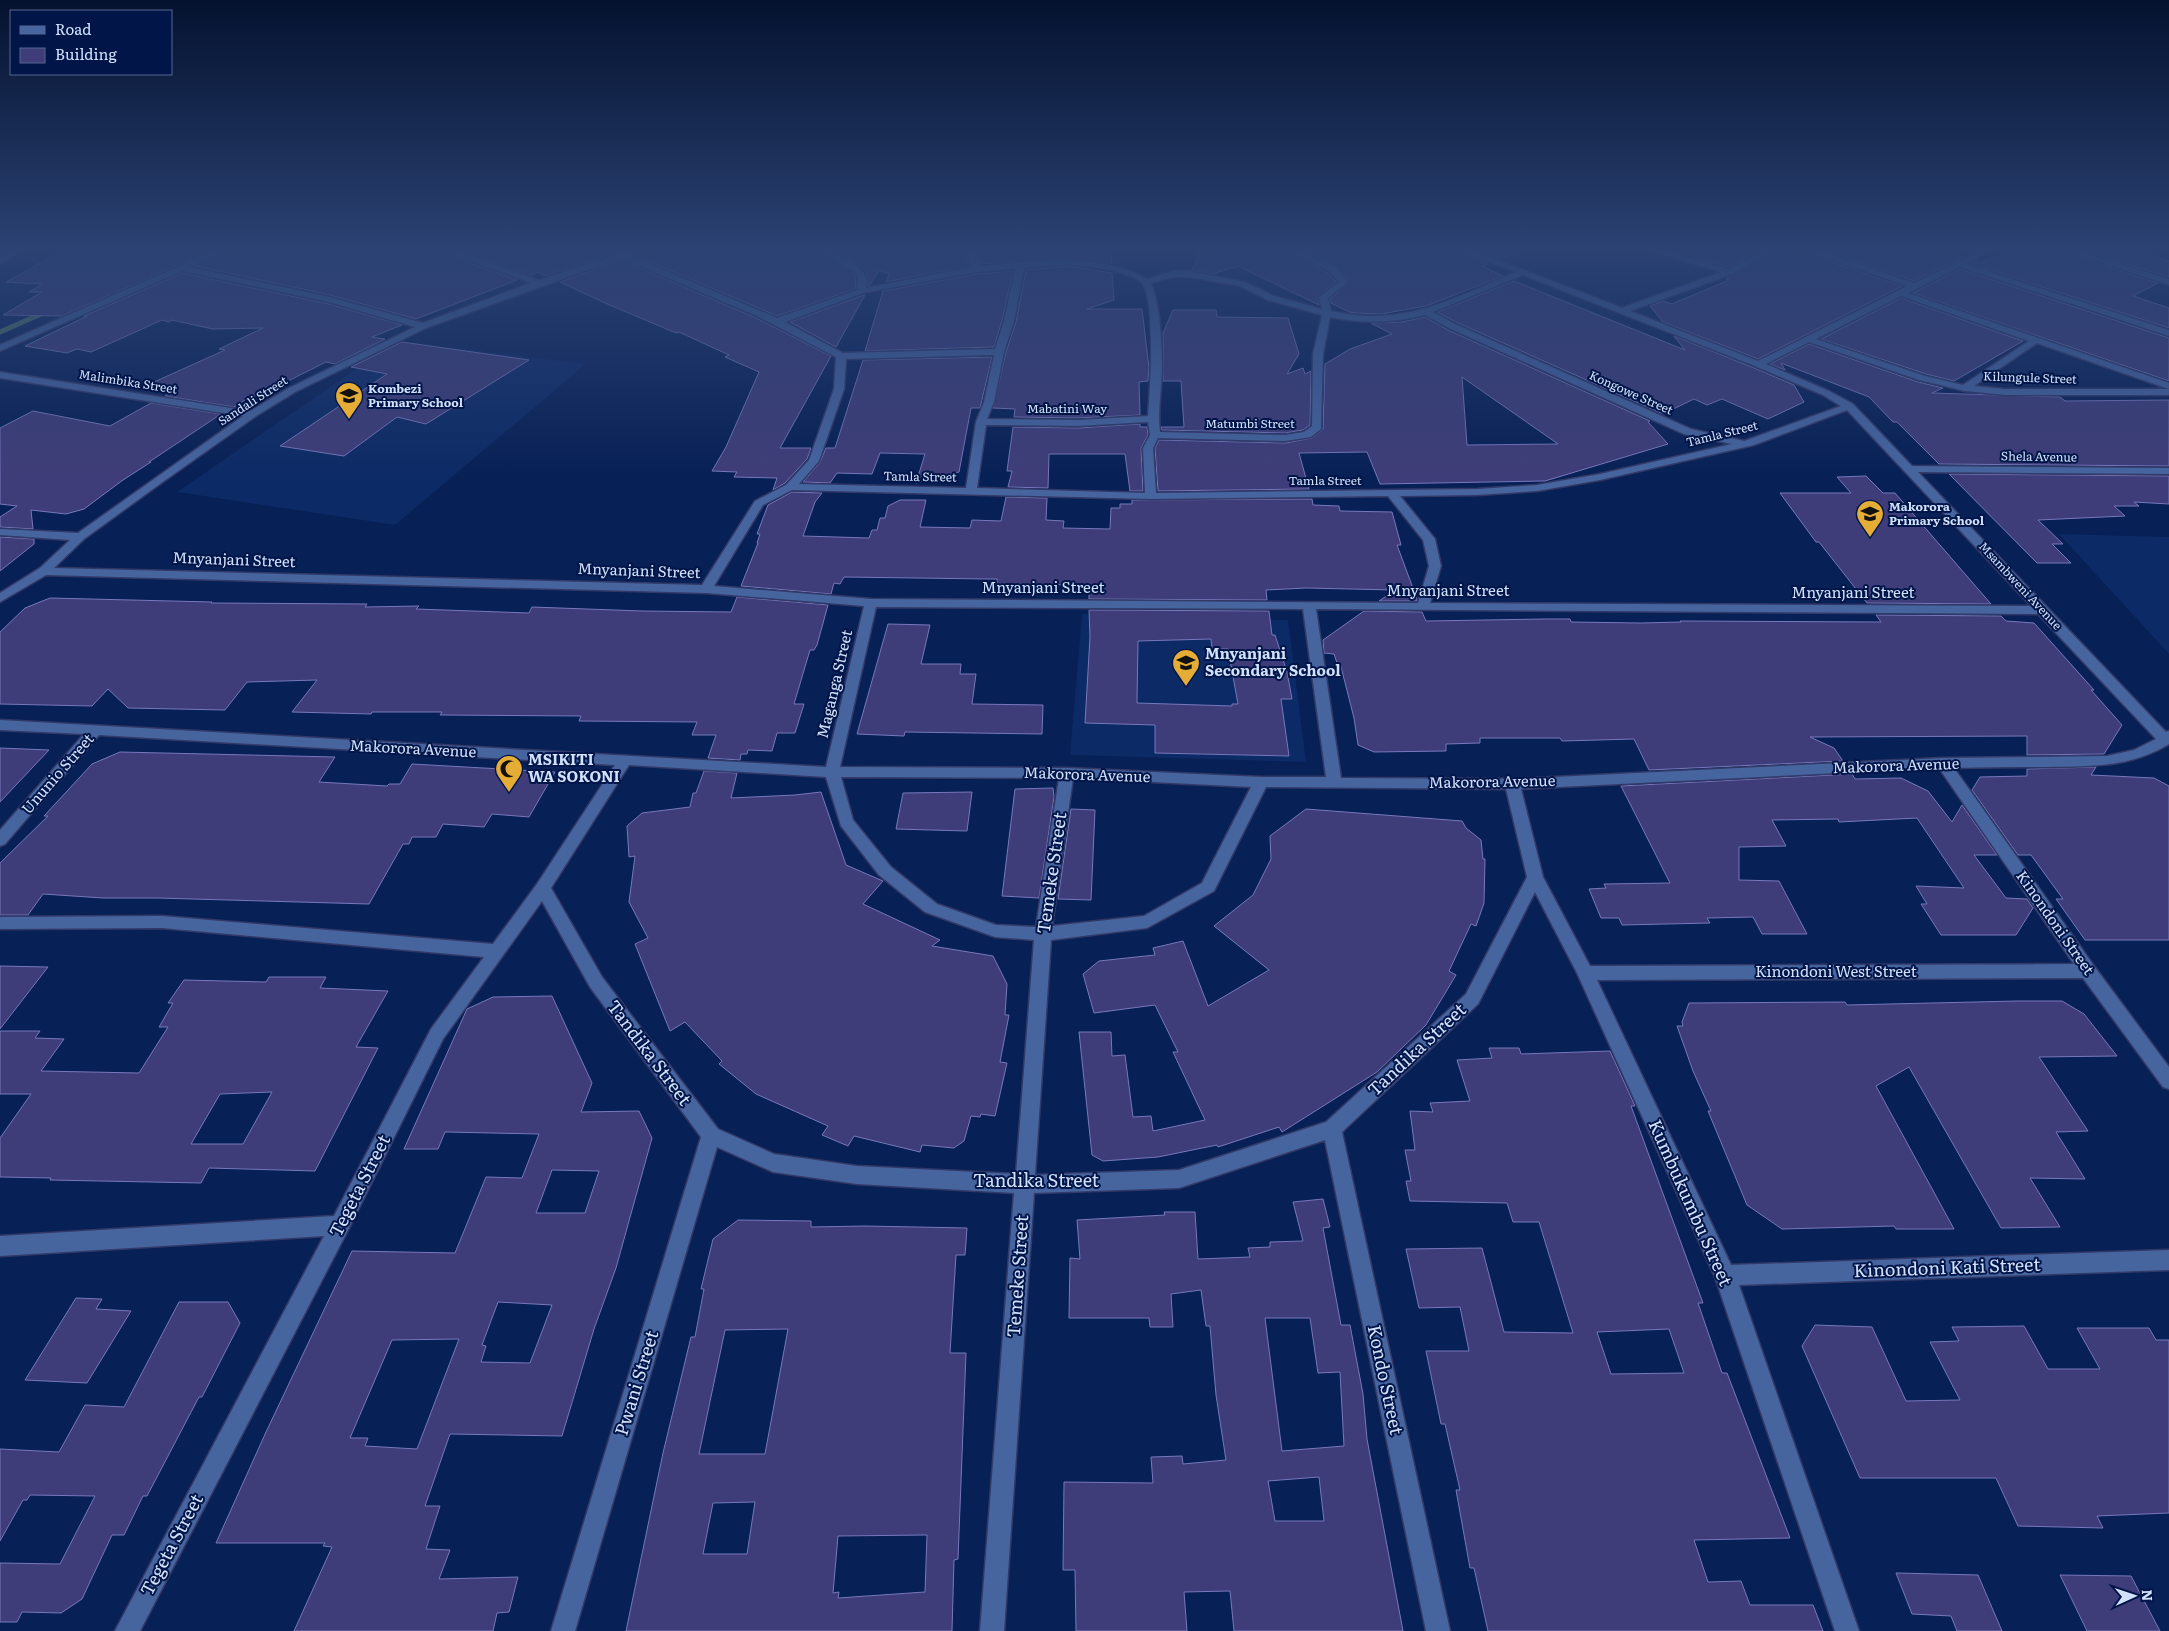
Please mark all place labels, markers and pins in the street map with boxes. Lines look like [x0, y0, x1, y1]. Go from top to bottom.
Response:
place label: Kombezi Primary School [368, 379, 464, 411]
school or university icon: Kombezi Primary School [334, 381, 364, 420]
place label: Makorora Primary School [1889, 497, 1985, 529]
school or university icon: Makorora Primary School [1855, 499, 1885, 538]
place label: Mnyanjani Secondary School [1205, 641, 1341, 681]
school or university icon: Mnyanjani Secondary School [1171, 648, 1201, 687]
place label: MSIKITI WA SOKONI [528, 747, 620, 787]
mosque icon: MSIKITI WA SOKONI [494, 754, 524, 793]

